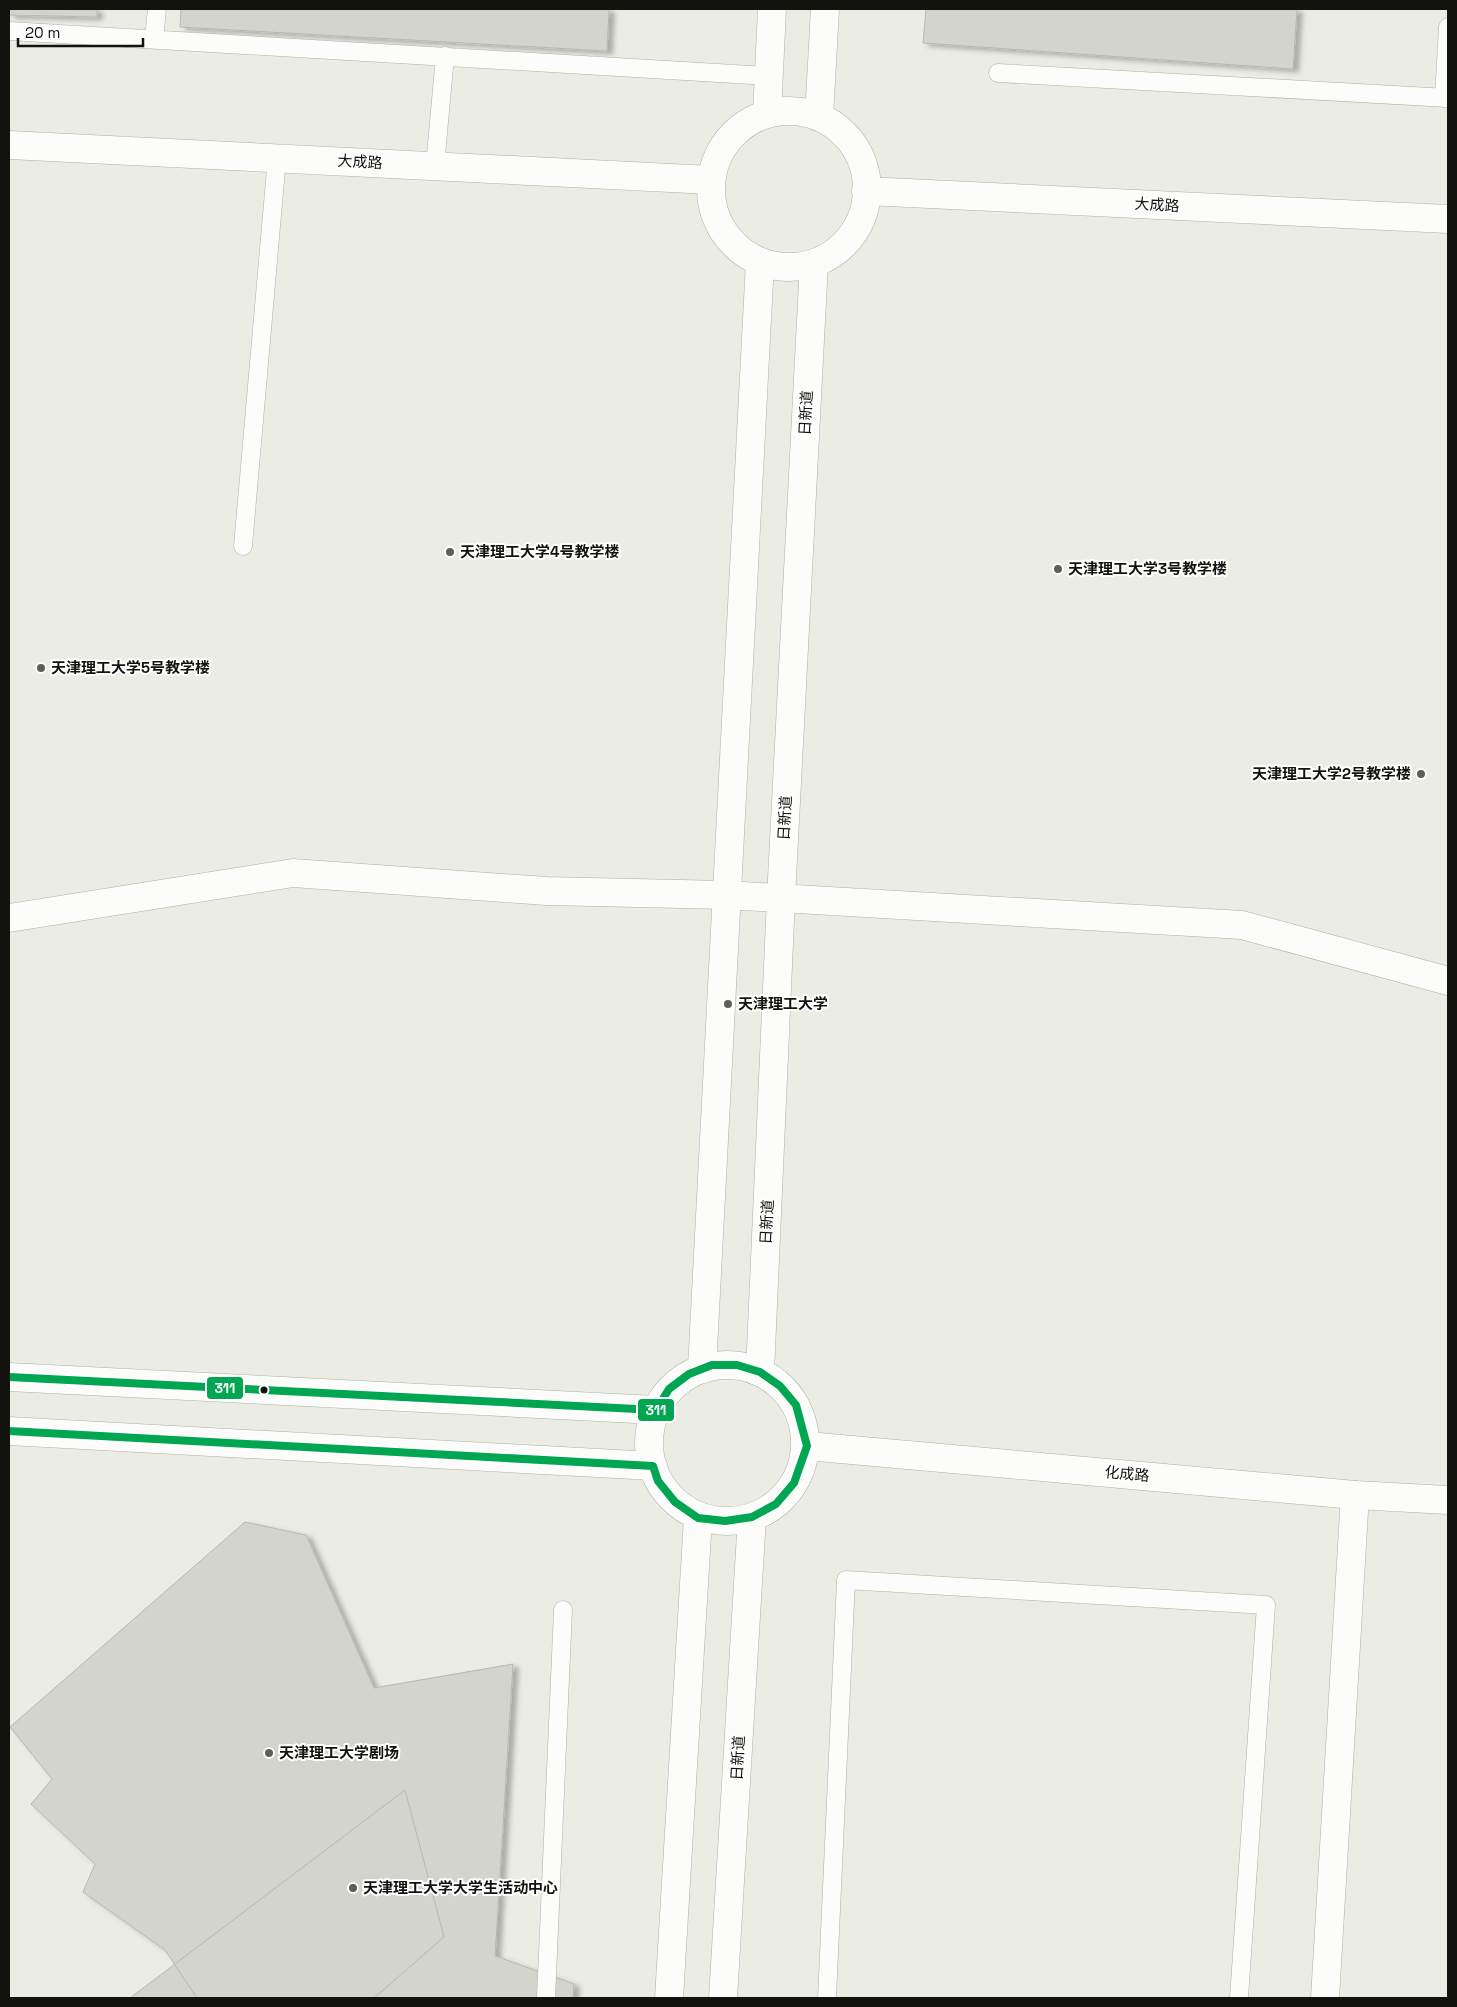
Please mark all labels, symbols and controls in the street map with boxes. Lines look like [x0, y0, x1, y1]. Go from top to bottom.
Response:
scale bar [18, 15, 142, 47]
text: 20 m [25, 23, 60, 42]
street label: 大成路 [337, 151, 383, 172]
street label: 大成路 [1134, 194, 1180, 215]
street label: 日新道 [795, 390, 816, 436]
place label: 天津理工大学4号教学楼 [460, 542, 620, 561]
marker: 天津理工大学4号教学楼 [444, 546, 456, 558]
place label: 天津理工大学3号教学楼 [1068, 559, 1227, 578]
marker: 天津理工大学3号教学楼 [1052, 563, 1064, 575]
place label: 天津理工大学5号教学楼 [51, 658, 210, 677]
marker: 天津理工大学5号教学楼 [35, 662, 47, 674]
place label: 天津理工大学2号教学楼 [1252, 764, 1411, 783]
marker: 天津理工大学2号教学楼 [1415, 768, 1427, 780]
street label: 日新道 [774, 795, 795, 841]
place label: 天津理工大学 [738, 994, 828, 1013]
marker: 天津理工大学 [722, 998, 734, 1010]
street label: 日新道 [756, 1199, 777, 1245]
line badge: 311 [206, 1376, 244, 1400]
text: 311 [215, 1379, 235, 1397]
unlabelled marker [259, 1385, 269, 1395]
line badge: 311 [637, 1398, 675, 1422]
text: 311 [646, 1401, 666, 1419]
street label: 化成路 [1104, 1462, 1150, 1485]
street label: 日新道 [727, 1735, 748, 1781]
place label: 天津理工大学剧场 [279, 1743, 399, 1762]
marker: 天津理工大学剧场 [263, 1747, 275, 1759]
place label: 天津理工大学大学生活动中心 [363, 1878, 558, 1897]
marker: 天津理工大学大学生活动中心 [347, 1882, 359, 1894]

